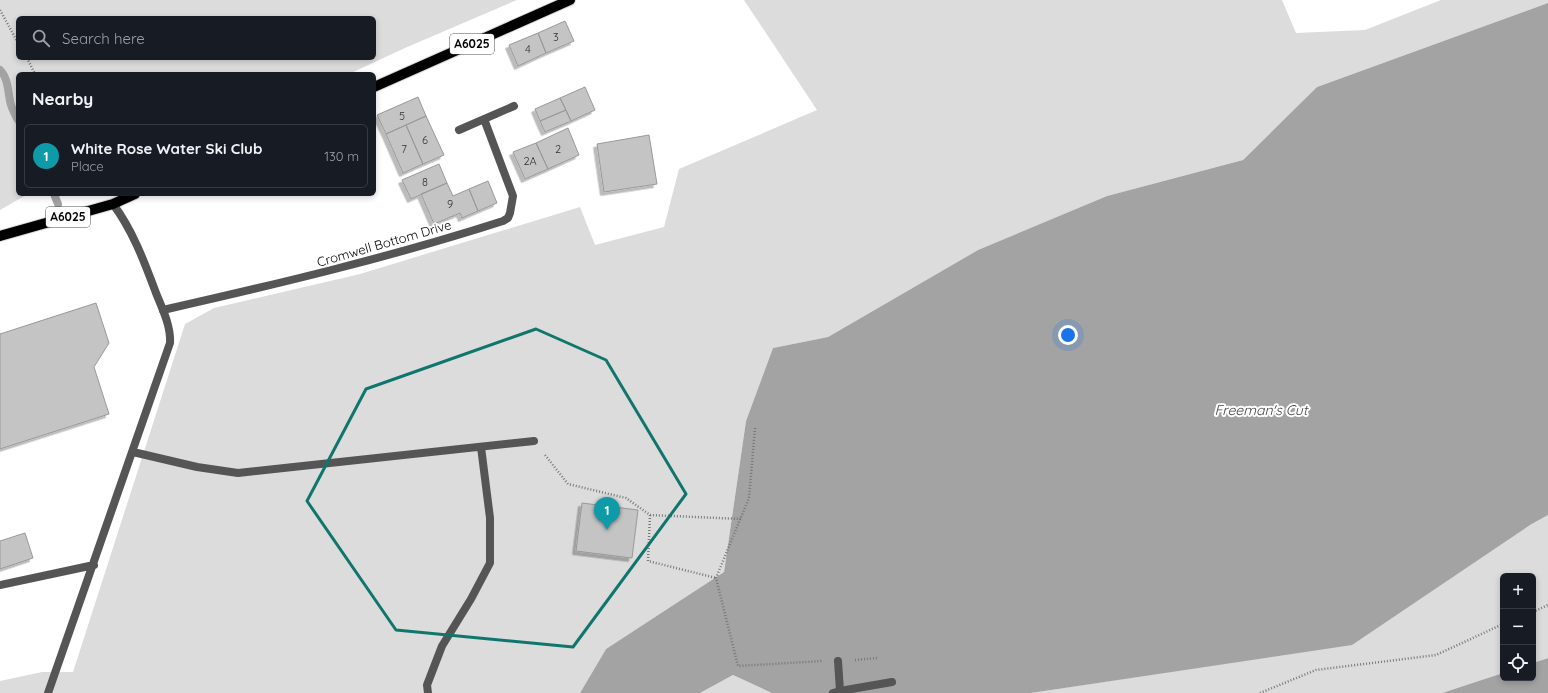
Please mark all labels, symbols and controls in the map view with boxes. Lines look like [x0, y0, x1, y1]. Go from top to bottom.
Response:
search box [16, 16, 376, 60]
icon: search [30, 27, 52, 49]
text: Search here [62, 29, 145, 48]
house number: 3 [553, 30, 559, 44]
road number: A6025 [450, 34, 494, 54]
house number: 4 [525, 42, 531, 56]
text: Nearby [32, 88, 93, 109]
house number: 5 [399, 109, 405, 123]
house number: 6 [422, 133, 428, 147]
text: White Rose Water Ski Club [71, 139, 262, 158]
house number: 7 [401, 142, 407, 156]
house number: 2 [555, 142, 561, 156]
text: 1 [43, 148, 49, 164]
text: 130 m [324, 148, 359, 164]
house number: 2A [523, 154, 537, 168]
text: Place [71, 158, 104, 174]
house number: 8 [422, 175, 428, 189]
house number: 9 [447, 197, 453, 211]
road number: A6025 [46, 207, 90, 227]
street label: Cromwell Bottom Drive [315, 216, 453, 270]
your location [1058, 325, 1078, 345]
water label: Freeman's Cut [1215, 401, 1310, 419]
pin: 1 [594, 497, 620, 530]
map controls [1500, 573, 1536, 681]
button: + [1500, 573, 1536, 609]
button: − [1500, 609, 1536, 645]
button: locate [1500, 645, 1536, 681]

